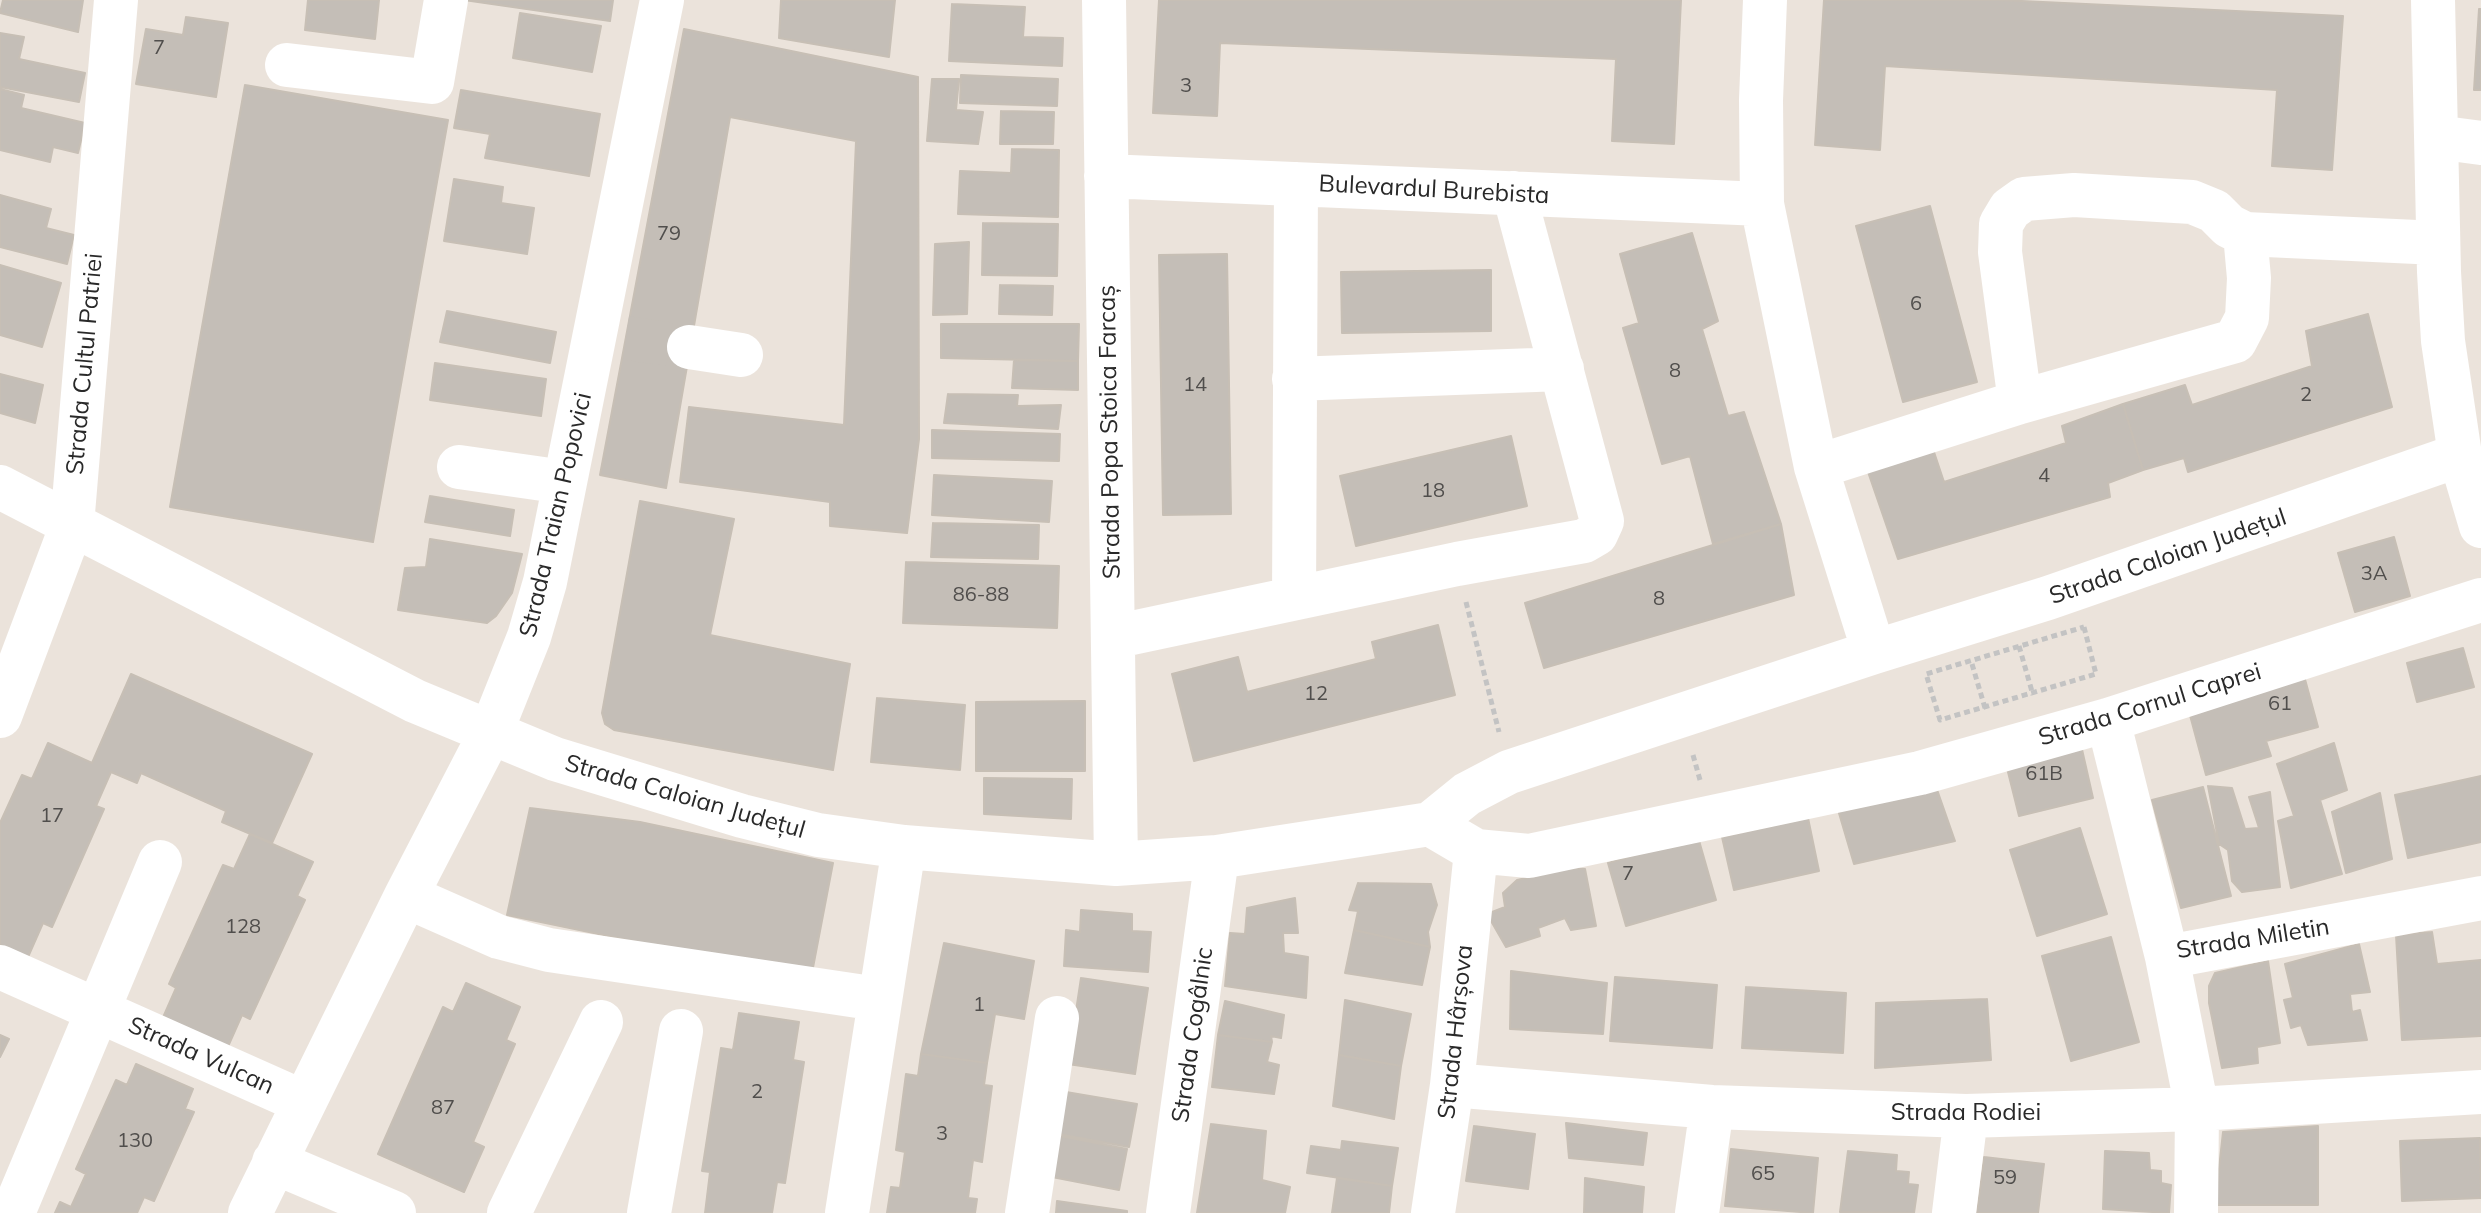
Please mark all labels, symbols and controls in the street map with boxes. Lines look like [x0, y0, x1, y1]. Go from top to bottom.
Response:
house number: 7 [153, 36, 165, 60]
house number: 3 [1180, 74, 1192, 98]
street label: Bulevardul Burebista [1318, 170, 1550, 210]
house number: 79 [657, 222, 681, 246]
street label: Strada Cultul Patriei [61, 252, 109, 476]
street label: Strada Popa Stoica Farcaș [1093, 285, 1127, 579]
house number: 6 [1910, 292, 1922, 316]
house number: 8 [1669, 359, 1681, 383]
house number: 14 [1183, 373, 1207, 397]
house number: 2 [2300, 383, 2312, 407]
street label: Strada Traian Popovici [514, 390, 598, 640]
house number: 4 [2038, 464, 2050, 488]
house number: 18 [1421, 479, 1445, 503]
street label: Strada Caloian Județul [2046, 503, 2290, 611]
house number: 3A [2361, 562, 2387, 586]
house number: 86-88 [953, 583, 1009, 607]
house number: 8 [1653, 587, 1665, 611]
street label: Strada Cornul Caprei [2035, 657, 2265, 753]
house number: 12 [1304, 682, 1328, 706]
house number: 61 [2268, 692, 2292, 716]
street label: Strada Caloian Județul [561, 749, 809, 845]
house number: 61B [2025, 762, 2063, 786]
house number: 17 [40, 804, 64, 828]
house number: 7 [1622, 862, 1634, 886]
street label: Strada Miletin [2174, 913, 2332, 965]
house number: 128 [225, 915, 261, 939]
street label: Strada Hârșova [1433, 943, 1479, 1121]
street label: Strada Cogâlnic [1166, 945, 1220, 1125]
house number: 1 [973, 993, 985, 1017]
street label: Strada Vulcan [124, 1011, 278, 1101]
house number: 2 [751, 1080, 763, 1104]
house number: 87 [431, 1096, 455, 1120]
street label: Strada Rodiei [1891, 1099, 2041, 1127]
house number: 3 [936, 1122, 948, 1146]
house number: 130 [117, 1129, 153, 1153]
house number: 65 [1751, 1162, 1775, 1186]
house number: 59 [1993, 1166, 2017, 1190]

